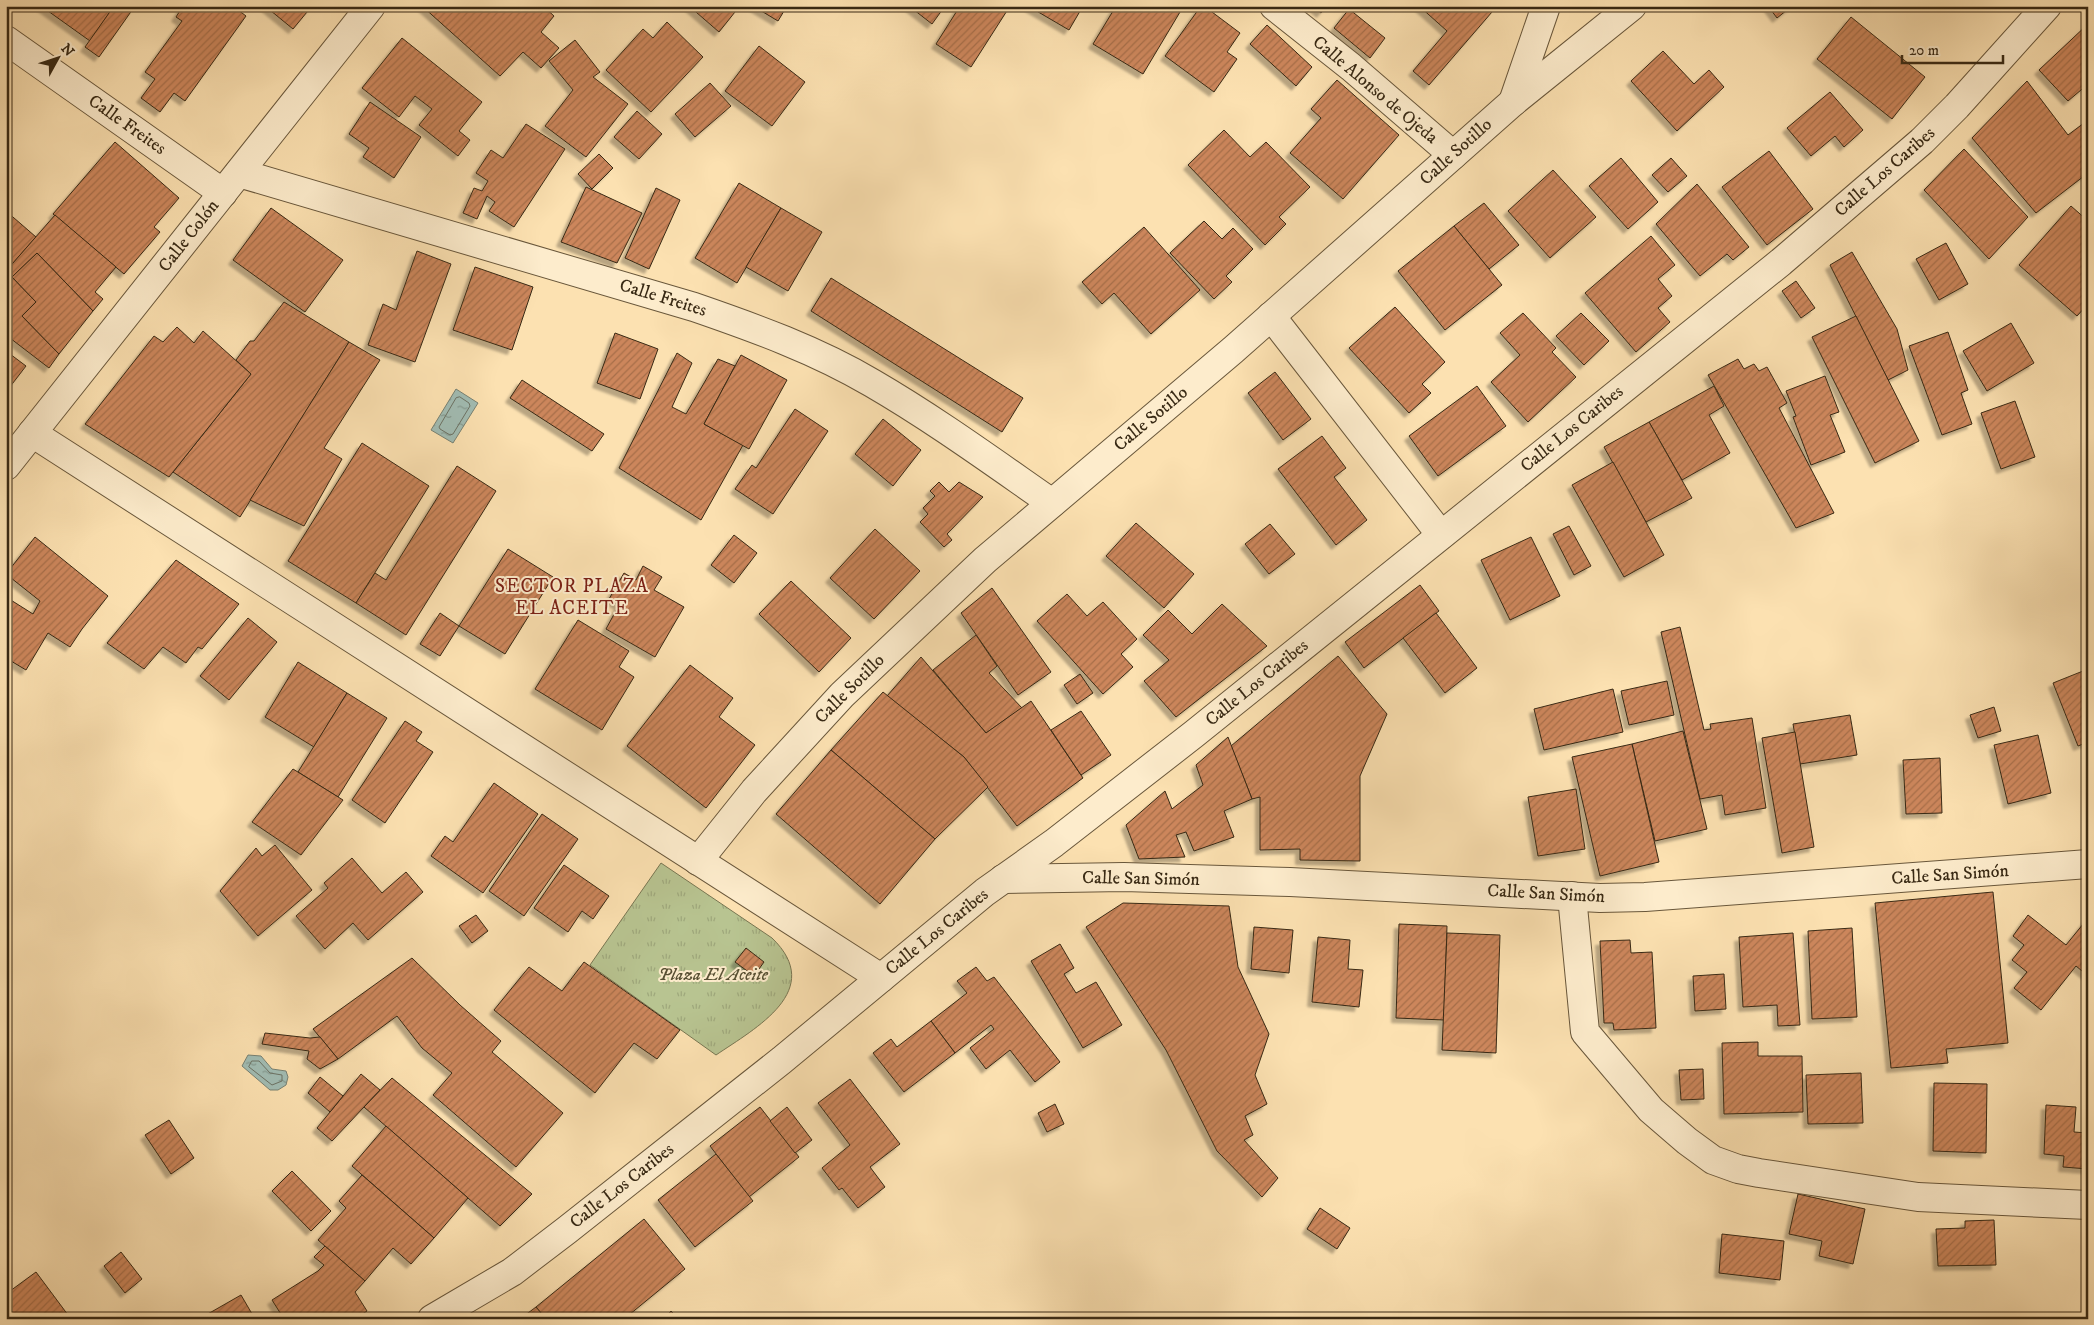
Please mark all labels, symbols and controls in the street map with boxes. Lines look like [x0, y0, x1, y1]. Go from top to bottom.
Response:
street label: Calle Alonso de Ojeda [1308, 31, 1442, 149]
north arrow [32, 32, 82, 82]
scale bar [1902, 32, 2003, 64]
text: N [57, 40, 78, 61]
text: 20 m [1909, 41, 1939, 60]
street label: Calle Freites [84, 90, 170, 160]
street label: Calle Sotillo [1415, 114, 1497, 190]
street label: Calle Los Caribes [1830, 122, 1940, 222]
street label: Calle Colón [154, 195, 224, 277]
street label: Calle Freites [617, 274, 709, 322]
street label: Calle Los Caribes [1516, 381, 1628, 477]
street label: Calle Sotillo [1110, 382, 1193, 456]
district label: SECTOR PLAZA EL ACEITE [495, 575, 649, 620]
street label: Calle Los Caribes [1201, 635, 1313, 731]
street label: Calle Sotillo [810, 649, 890, 729]
street label: Calle San Simón [1891, 860, 2010, 890]
street label: Calle San Simón [1082, 867, 1201, 891]
street label: Calle San Simón [1487, 880, 1606, 908]
street label: Calle Los Caribes [881, 884, 993, 980]
park label: Plaza El Aceite [658, 964, 769, 986]
street label: Calle Los Caribes [566, 1139, 678, 1233]

